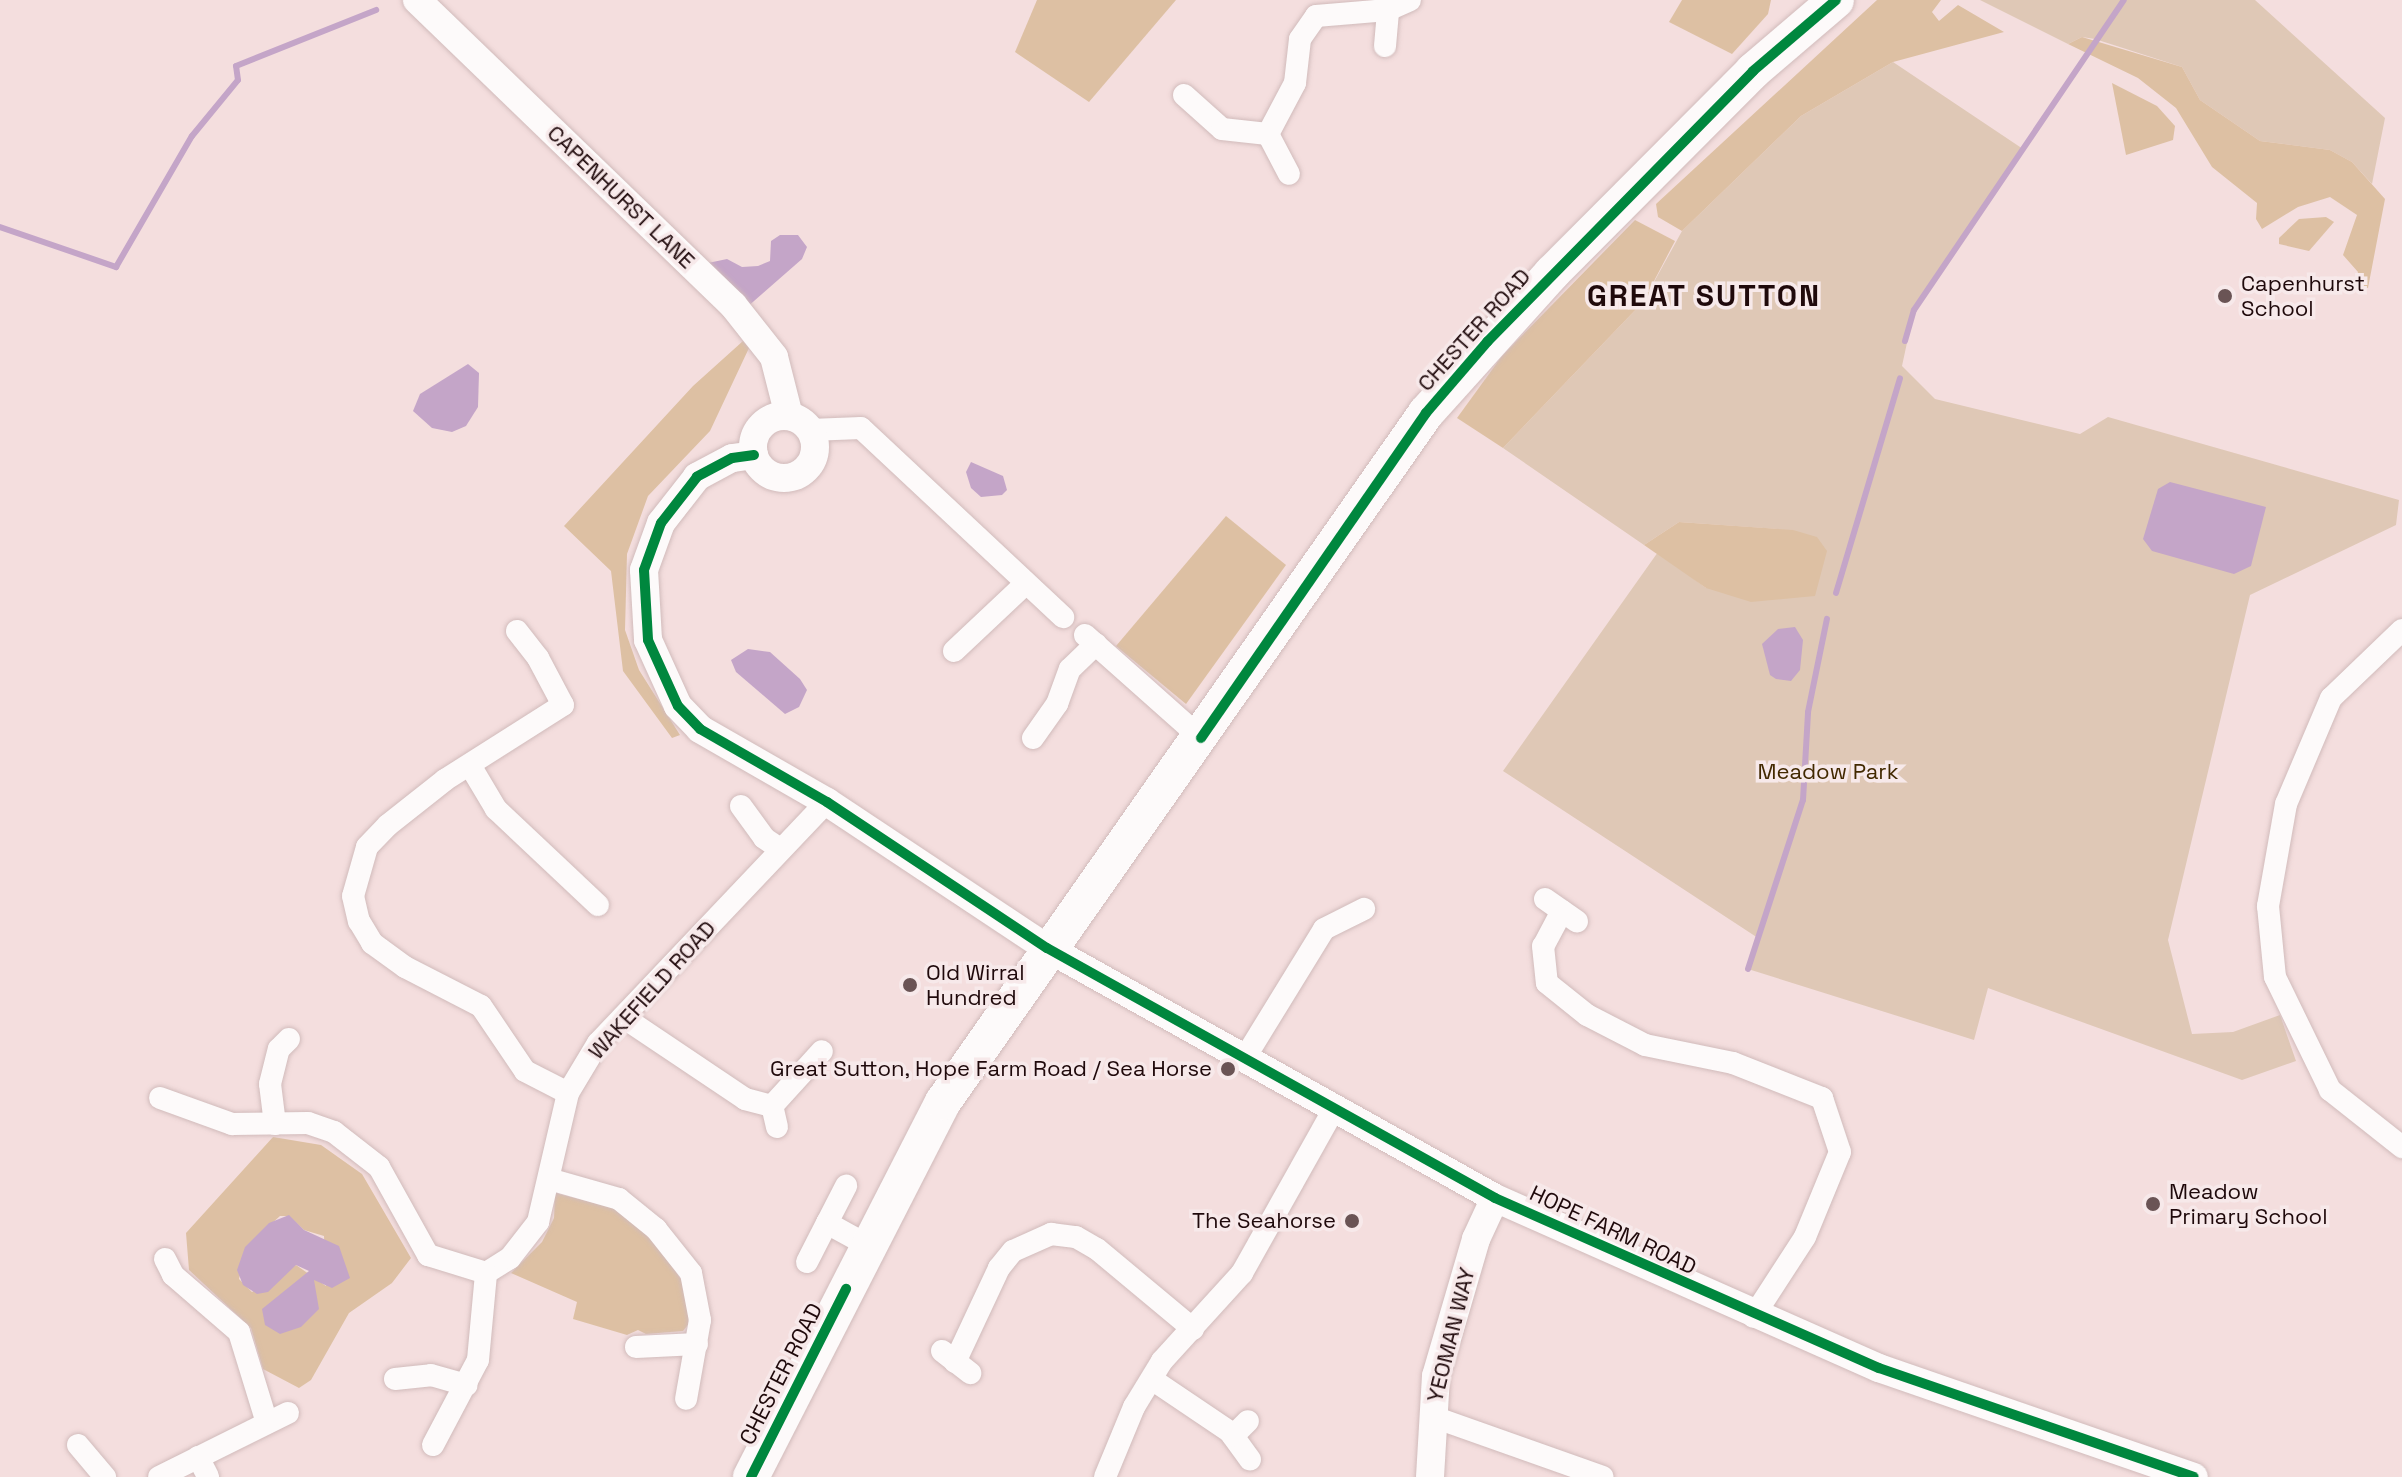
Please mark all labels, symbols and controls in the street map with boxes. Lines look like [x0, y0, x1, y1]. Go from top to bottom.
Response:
street label: CAPENHURST LANE [542, 120, 700, 274]
street label: CHESTER ROAD [1412, 263, 1536, 397]
place label: Capenhurst School [2241, 270, 2365, 322]
district label: GREAT SUTTON [1587, 278, 1821, 314]
marker: Capenhurst School [2216, 287, 2234, 305]
park label: Meadow Park [1758, 759, 1898, 785]
street label: WAKEFIELD ROAD [583, 915, 721, 1065]
place label: Old Wirral Hundred [926, 959, 1025, 1010]
marker: Old Wirral Hundred [901, 976, 919, 994]
place label: Great Sutton, Hope Farm Road / Sea Horse [769, 1056, 1212, 1082]
marker: Great Sutton, Hope Farm Road / Sea Horse [1219, 1060, 1237, 1078]
place label: Meadow Primary School [2169, 1178, 2328, 1230]
street label: HOPE FARM ROAD [1526, 1180, 1700, 1280]
marker: Meadow Primary School [2144, 1195, 2162, 1213]
place label: The Seahorse [1192, 1208, 1336, 1234]
marker: The Seahorse [1343, 1212, 1361, 1230]
street label: YEOMAN WAY [1422, 1265, 1480, 1405]
street label: CHESTER ROAD [734, 1299, 828, 1449]

